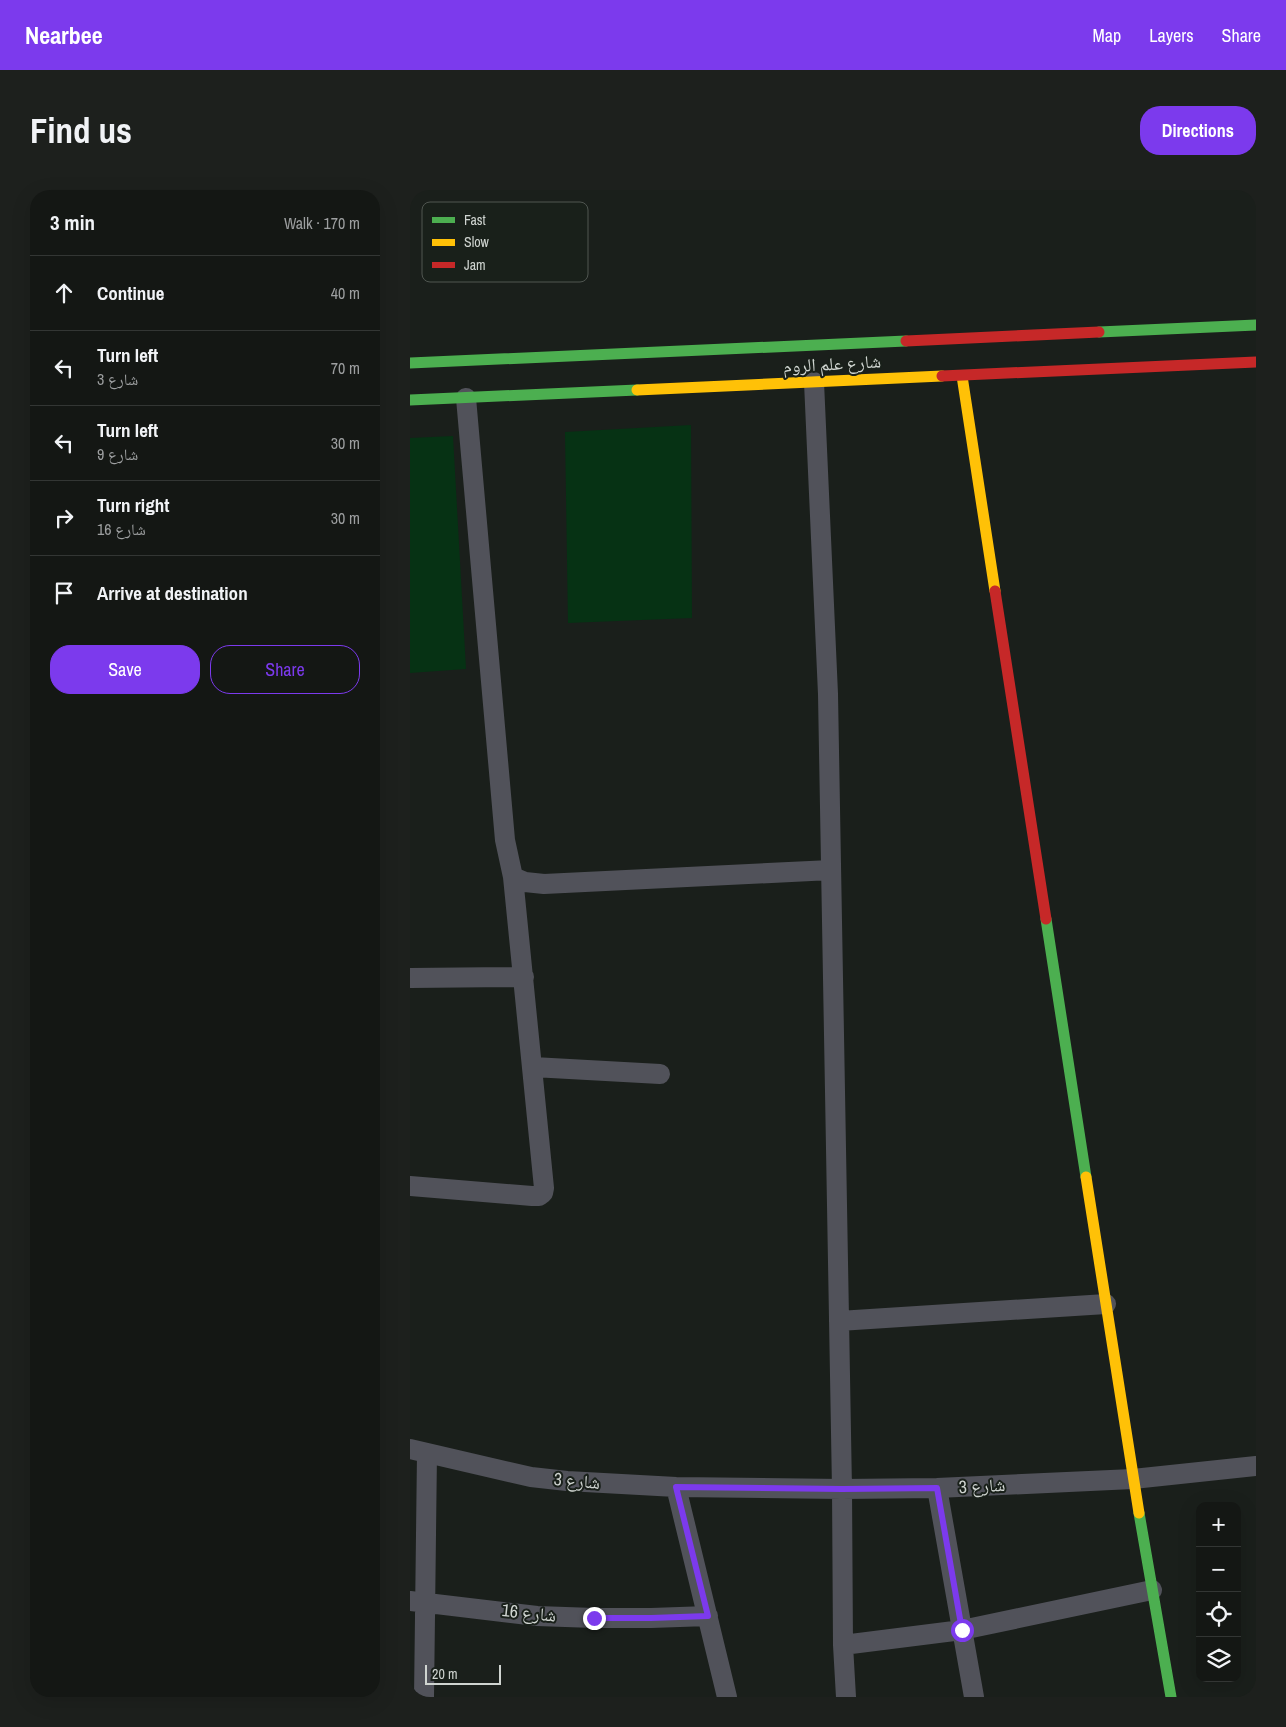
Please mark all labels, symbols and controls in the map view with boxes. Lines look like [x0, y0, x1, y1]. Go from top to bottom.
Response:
text: Nearbee [25, 19, 103, 51]
text: Map [1093, 23, 1121, 48]
text: Layers [1149, 23, 1194, 48]
text: Share [1222, 23, 1261, 48]
button: Directions [1140, 106, 1256, 155]
text: Find us [30, 107, 132, 154]
legend [422, 202, 588, 282]
text: 3 min [50, 208, 95, 237]
text: Fast [464, 211, 486, 229]
text: Walk · 170 m [284, 212, 360, 234]
text: Slow [464, 233, 490, 251]
text: Jam [464, 256, 486, 274]
icon: ahead [50, 279, 78, 307]
text: Continue [97, 280, 165, 306]
text: 40 m [331, 282, 360, 304]
text: Turn left [97, 342, 158, 368]
street label: شارع علم الروم [782, 348, 882, 379]
icon: left [50, 354, 78, 382]
text: 70 m [331, 357, 360, 379]
text: شارع 3 [97, 368, 138, 390]
text: Turn left [97, 417, 158, 443]
icon: left [50, 429, 78, 457]
text: 30 m [331, 432, 360, 454]
text: شارع 9 [97, 443, 138, 465]
text: Turn right [97, 492, 169, 518]
icon: right [50, 504, 78, 532]
text: 30 m [331, 507, 360, 529]
text: شارع 16 [97, 518, 146, 540]
icon: arrive [50, 579, 78, 607]
text: Arrive at destination [97, 580, 248, 606]
button: Save [50, 645, 200, 694]
button: Share [210, 645, 360, 694]
street label: شارع 3 [553, 1466, 601, 1495]
street label: شارع 3 [958, 1472, 1006, 1499]
map controls [1196, 1502, 1241, 1682]
button: + [1196, 1502, 1241, 1547]
button: − [1196, 1547, 1241, 1592]
button: locate [1196, 1592, 1241, 1637]
street label: شارع 16 [501, 1597, 558, 1628]
route end [583, 1607, 606, 1630]
route start [951, 1619, 974, 1642]
button: layers [1196, 1637, 1241, 1682]
scale bar [425, 1662, 501, 1685]
text: 20 m [432, 1665, 458, 1683]

